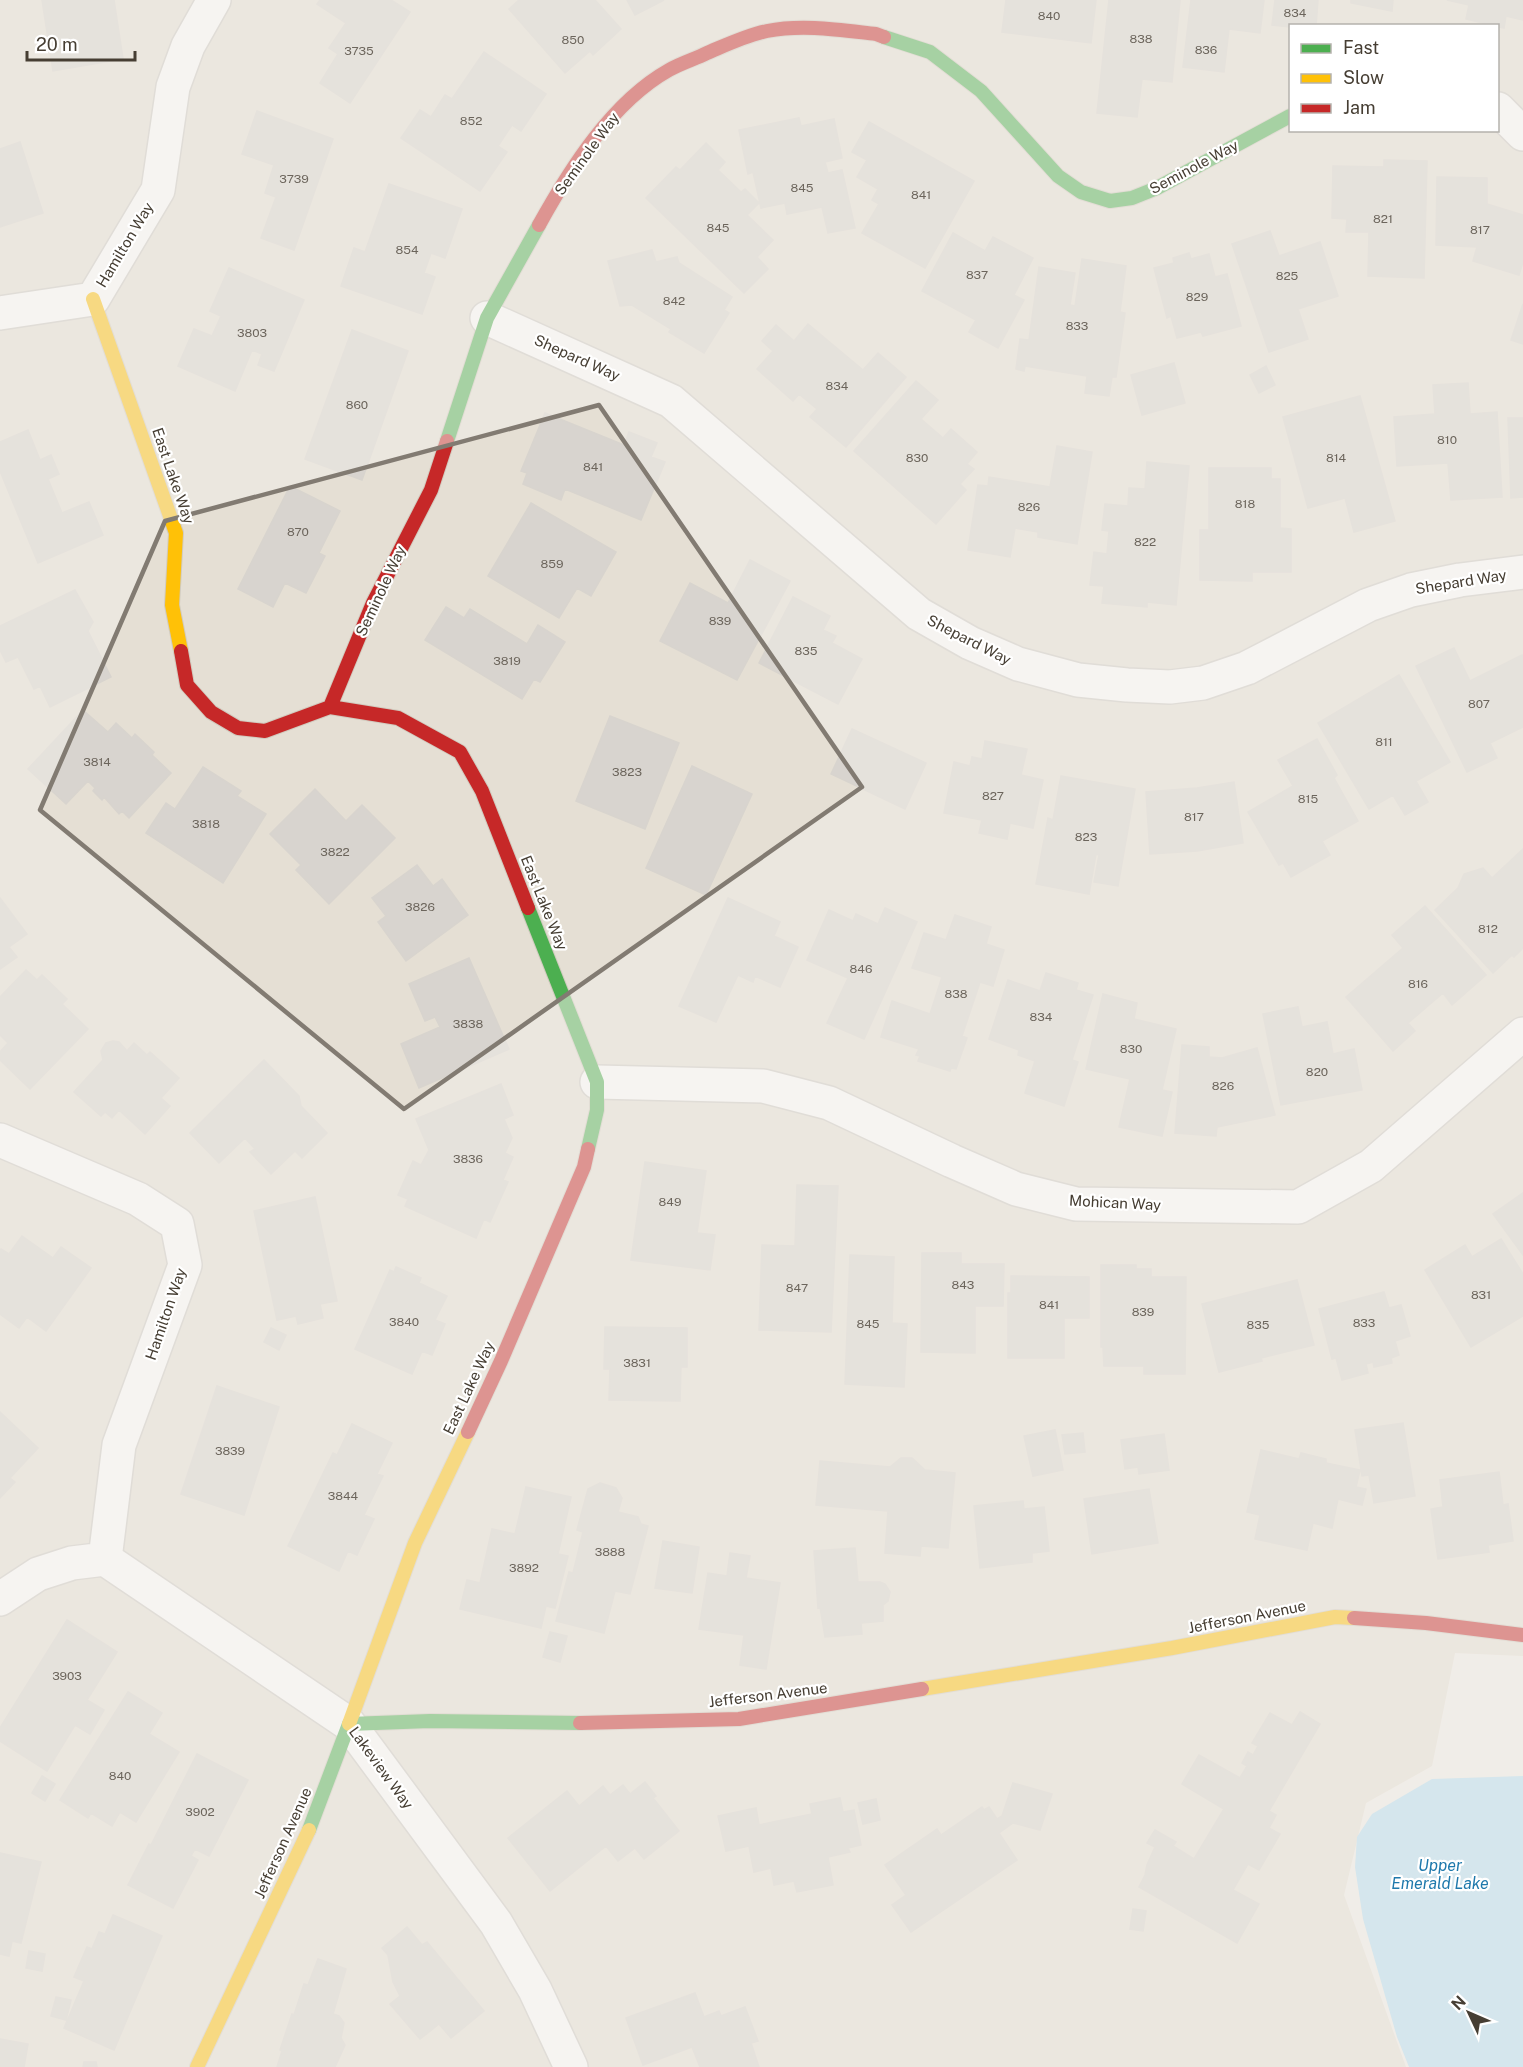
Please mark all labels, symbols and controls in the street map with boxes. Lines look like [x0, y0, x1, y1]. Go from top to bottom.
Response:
house number: 834 [1284, 6, 1307, 20]
house number: 840 [1038, 9, 1060, 23]
scale bar [27, 24, 135, 62]
legend [1289, 24, 1499, 132]
house number: 838 [1130, 32, 1153, 46]
house number: 850 [562, 33, 584, 47]
text: 20 m [36, 34, 78, 55]
text: Fast [1343, 37, 1379, 58]
house number: 836 [1195, 43, 1217, 57]
house number: 3735 [344, 44, 374, 58]
text: Slow [1343, 67, 1384, 88]
text: Jam [1343, 97, 1376, 118]
street label: Seminole Way [551, 109, 622, 198]
house number: 852 [460, 114, 482, 128]
street label: Seminole Way [1146, 136, 1241, 197]
house number: 3739 [279, 172, 309, 186]
house number: 845 [791, 181, 814, 195]
house number: 841 [911, 188, 931, 202]
street label: Hamilton Way [92, 199, 157, 290]
house number: 821 [1373, 212, 1393, 226]
house number: 845 [707, 221, 730, 235]
house number: 817 [1470, 223, 1490, 237]
house number: 854 [396, 243, 419, 257]
house number: 837 [966, 268, 988, 282]
house number: 825 [1276, 269, 1299, 283]
house number: 829 [1186, 290, 1208, 304]
house number: 842 [663, 294, 685, 308]
house number: 833 [1066, 319, 1088, 333]
house number: 3803 [237, 326, 267, 340]
street label: Shepard Way [532, 331, 623, 384]
house number: 834 [826, 379, 849, 393]
house number: 860 [346, 398, 368, 412]
street label: East Lake Way [149, 426, 198, 526]
house number: 810 [1437, 433, 1457, 447]
house number: 830 [906, 451, 928, 465]
house number: 814 [1326, 451, 1347, 465]
house number: 841 [583, 460, 603, 474]
house number: 818 [1235, 497, 1255, 511]
house number: 826 [1018, 500, 1040, 514]
house number: 870 [287, 525, 309, 539]
house number: 822 [1134, 535, 1156, 549]
street label: Seminole Way [352, 543, 409, 639]
house number: 859 [541, 557, 563, 571]
street label: Shepard Way [1414, 566, 1508, 597]
street label: Shepard Way [924, 611, 1014, 668]
house number: 839 [709, 614, 731, 628]
house number: 835 [795, 644, 818, 658]
house number: 3819 [493, 654, 521, 668]
house number: 807 [1468, 697, 1490, 711]
house number: 811 [1375, 735, 1393, 749]
house number: 3814 [83, 755, 111, 769]
house number: 3823 [612, 765, 642, 779]
house number: 827 [982, 789, 1004, 803]
house number: 815 [1298, 792, 1318, 806]
house number: 817 [1184, 810, 1204, 824]
house number: 3818 [192, 817, 220, 831]
house number: 823 [1075, 830, 1097, 844]
house number: 3822 [320, 845, 350, 859]
street label: East Lake Way [518, 853, 571, 953]
house number: 3826 [405, 900, 435, 914]
house number: 812 [1478, 922, 1498, 936]
house number: 846 [850, 962, 872, 976]
house number: 816 [1408, 977, 1428, 991]
house number: 838 [945, 987, 968, 1001]
house number: 834 [1030, 1010, 1053, 1024]
house number: 3838 [453, 1017, 483, 1031]
house number: 830 [1120, 1042, 1142, 1056]
house number: 820 [1306, 1065, 1328, 1079]
house number: 826 [1212, 1079, 1234, 1093]
house number: 3836 [453, 1152, 483, 1166]
street label: Mohican Way [1069, 1192, 1161, 1213]
house number: 849 [659, 1195, 681, 1209]
street label: Hamilton Way [142, 1266, 189, 1362]
house number: 843 [952, 1278, 974, 1292]
house number: 847 [786, 1281, 808, 1295]
house number: 831 [1471, 1288, 1491, 1302]
house number: 841 [1039, 1298, 1059, 1312]
house number: 839 [1132, 1305, 1154, 1319]
house number: 3840 [389, 1315, 419, 1329]
house number: 833 [1353, 1316, 1375, 1330]
house number: 845 [857, 1317, 880, 1331]
house number: 835 [1247, 1318, 1270, 1332]
street label: East Lake Way [440, 1339, 497, 1437]
house number: 3831 [623, 1356, 651, 1370]
house number: 3839 [215, 1444, 245, 1458]
house number: 3844 [328, 1489, 359, 1503]
house number: 3888 [595, 1545, 626, 1559]
house number: 3892 [509, 1561, 539, 1575]
street label: Jefferson Avenue [1187, 1597, 1307, 1636]
house number: 3903 [52, 1669, 82, 1683]
street label: Jefferson Avenue [708, 1679, 828, 1710]
street label: Lakeview Way [346, 1723, 417, 1812]
house number: 840 [109, 1769, 131, 1783]
street label: Jefferson Avenue [250, 1785, 315, 1901]
house number: 3902 [185, 1805, 215, 1819]
water label: Upper Emerald Lake [1391, 1856, 1489, 1893]
north arrow [1439, 1983, 1499, 2043]
text: N [1447, 1992, 1470, 2014]

